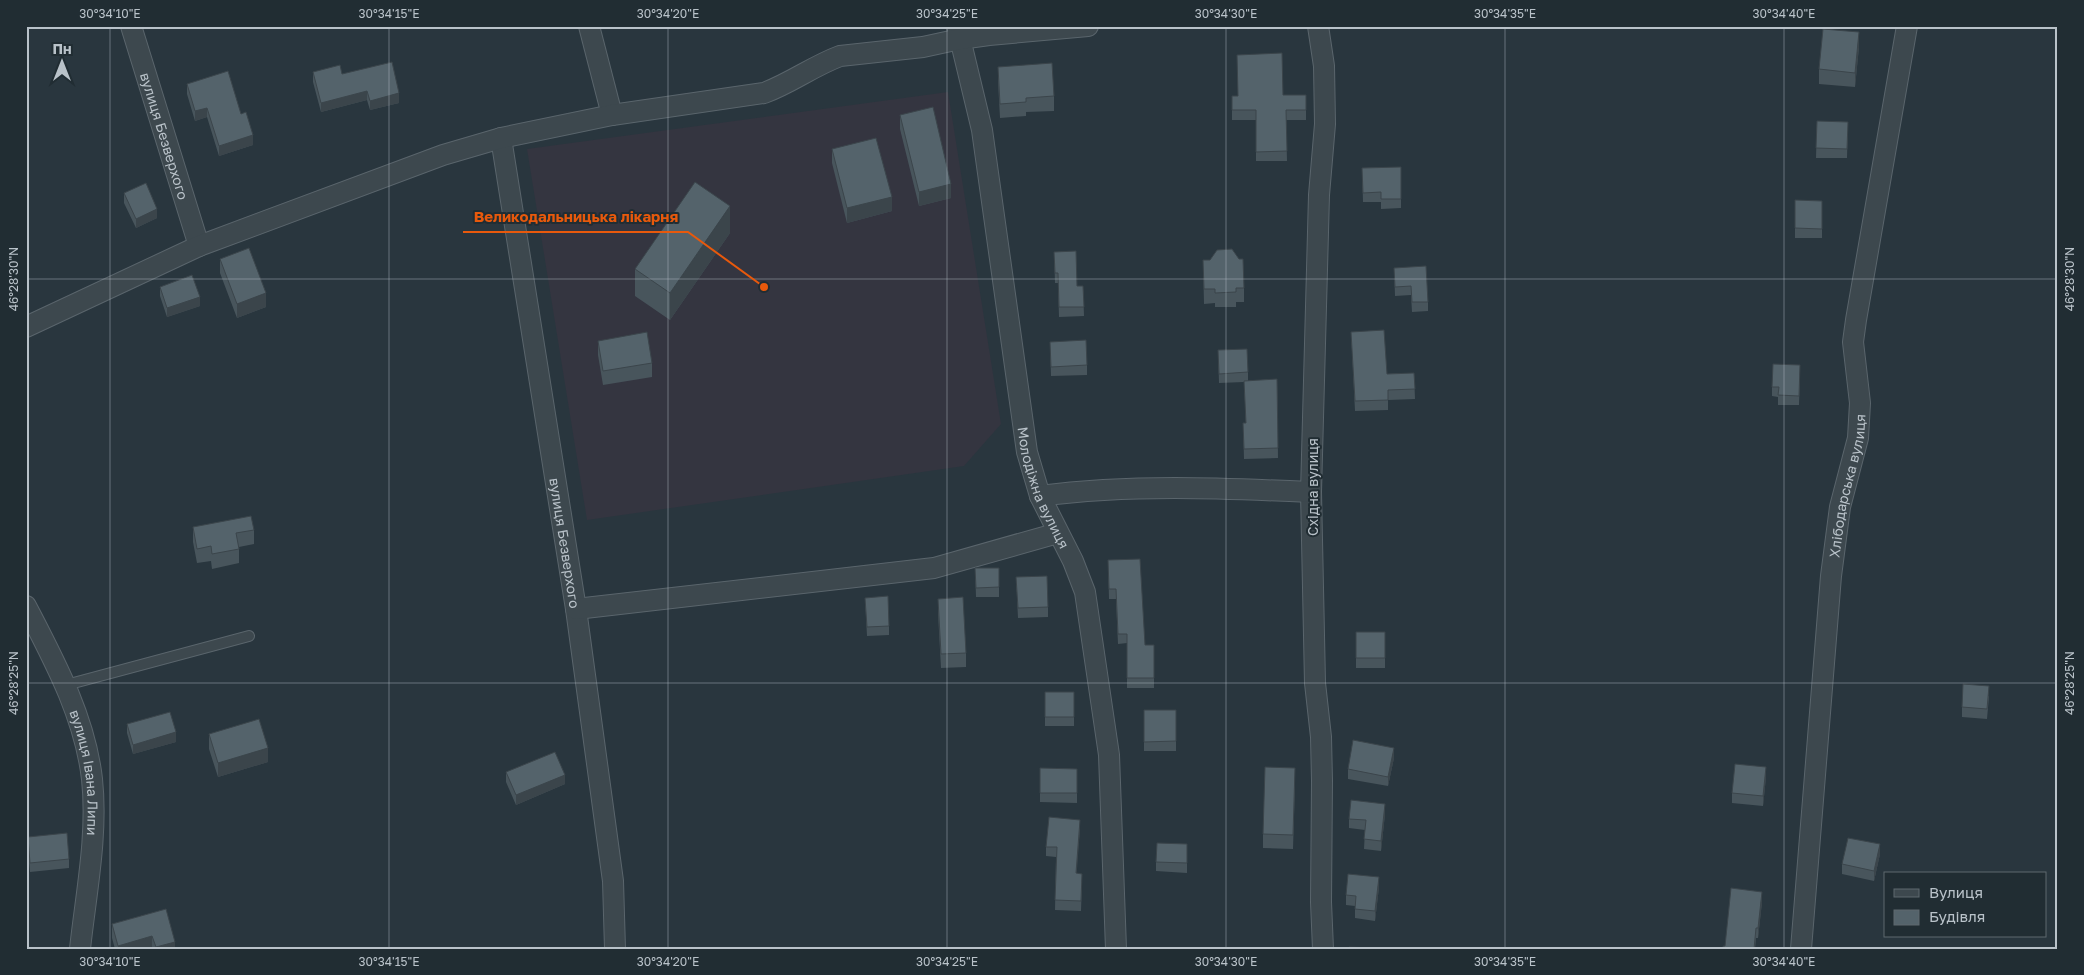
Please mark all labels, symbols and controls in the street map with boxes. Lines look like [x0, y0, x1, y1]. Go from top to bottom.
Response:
text: 30°34'10"E [79, 6, 141, 21]
text: 30°34'15"E [359, 6, 419, 21]
text: 30°34'20"E [637, 6, 699, 21]
text: 30°34'25"E [916, 6, 978, 21]
text: 30°34'30"E [1195, 6, 1257, 21]
text: 30°34'35"E [1474, 6, 1536, 21]
text: 30°34'40"E [1753, 6, 1815, 21]
north arrow [38, 38, 88, 88]
text: Пн [52, 40, 72, 57]
street label: вулиця Безверхого [137, 70, 193, 201]
callout: Великодальницька лікарня [463, 202, 688, 232]
text: Великодальницька лікарня [474, 207, 678, 225]
text: 46°28'30"N [6, 247, 21, 311]
text: 46°28'30"N [2062, 247, 2077, 311]
street label: Хлібодарська вулиця [1825, 413, 1868, 559]
street label: Молодіжна вулиця [1015, 425, 1074, 551]
street label: Східна вулиця [1304, 438, 1321, 536]
street label: вулиця Безверхого [547, 476, 584, 609]
text: 46°28'25"N [6, 651, 21, 715]
text: 46°28'25"N [2062, 651, 2077, 715]
street label: вулиця Івана Липи [67, 707, 102, 836]
legend [1884, 872, 2046, 938]
text: Вулиця [1929, 883, 1983, 901]
text: Будівля [1929, 907, 1985, 925]
text: 30°34'10"E [79, 954, 141, 969]
text: 30°34'15"E [359, 954, 419, 969]
text: 30°34'20"E [637, 954, 699, 969]
text: 30°34'25"E [916, 954, 978, 969]
text: 30°34'30"E [1195, 954, 1257, 969]
text: 30°34'35"E [1474, 954, 1536, 969]
text: 30°34'40"E [1753, 954, 1815, 969]

